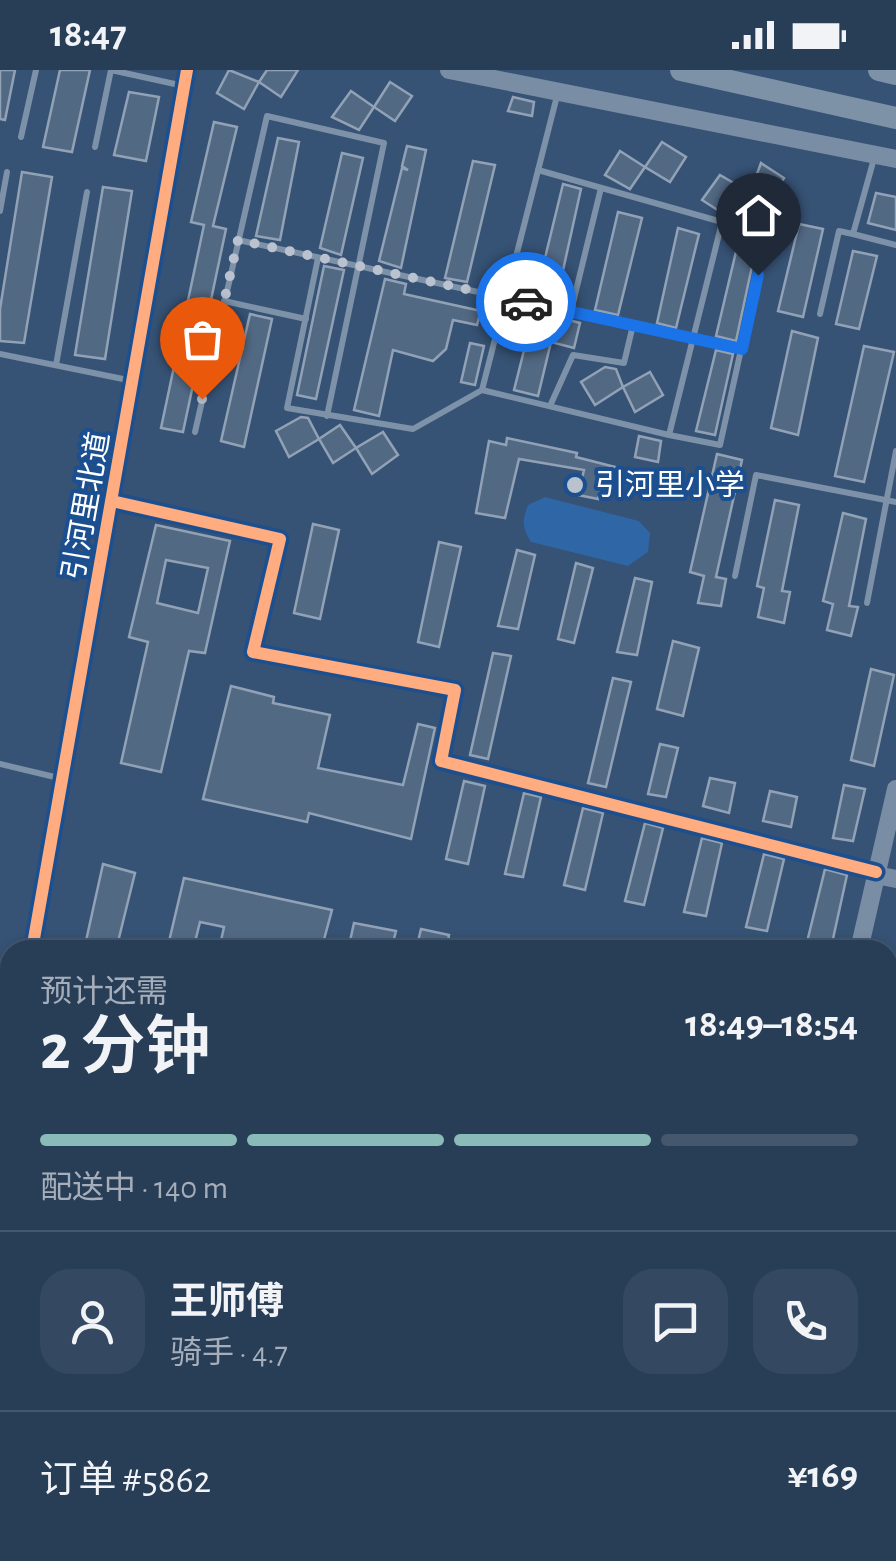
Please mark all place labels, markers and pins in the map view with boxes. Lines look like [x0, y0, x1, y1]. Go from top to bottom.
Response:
pin [716, 173, 801, 276]
pin [160, 297, 245, 400]
place label: 引河里小学 [595, 469, 745, 501]
marker: 引河里小学 [564, 474, 586, 496]

